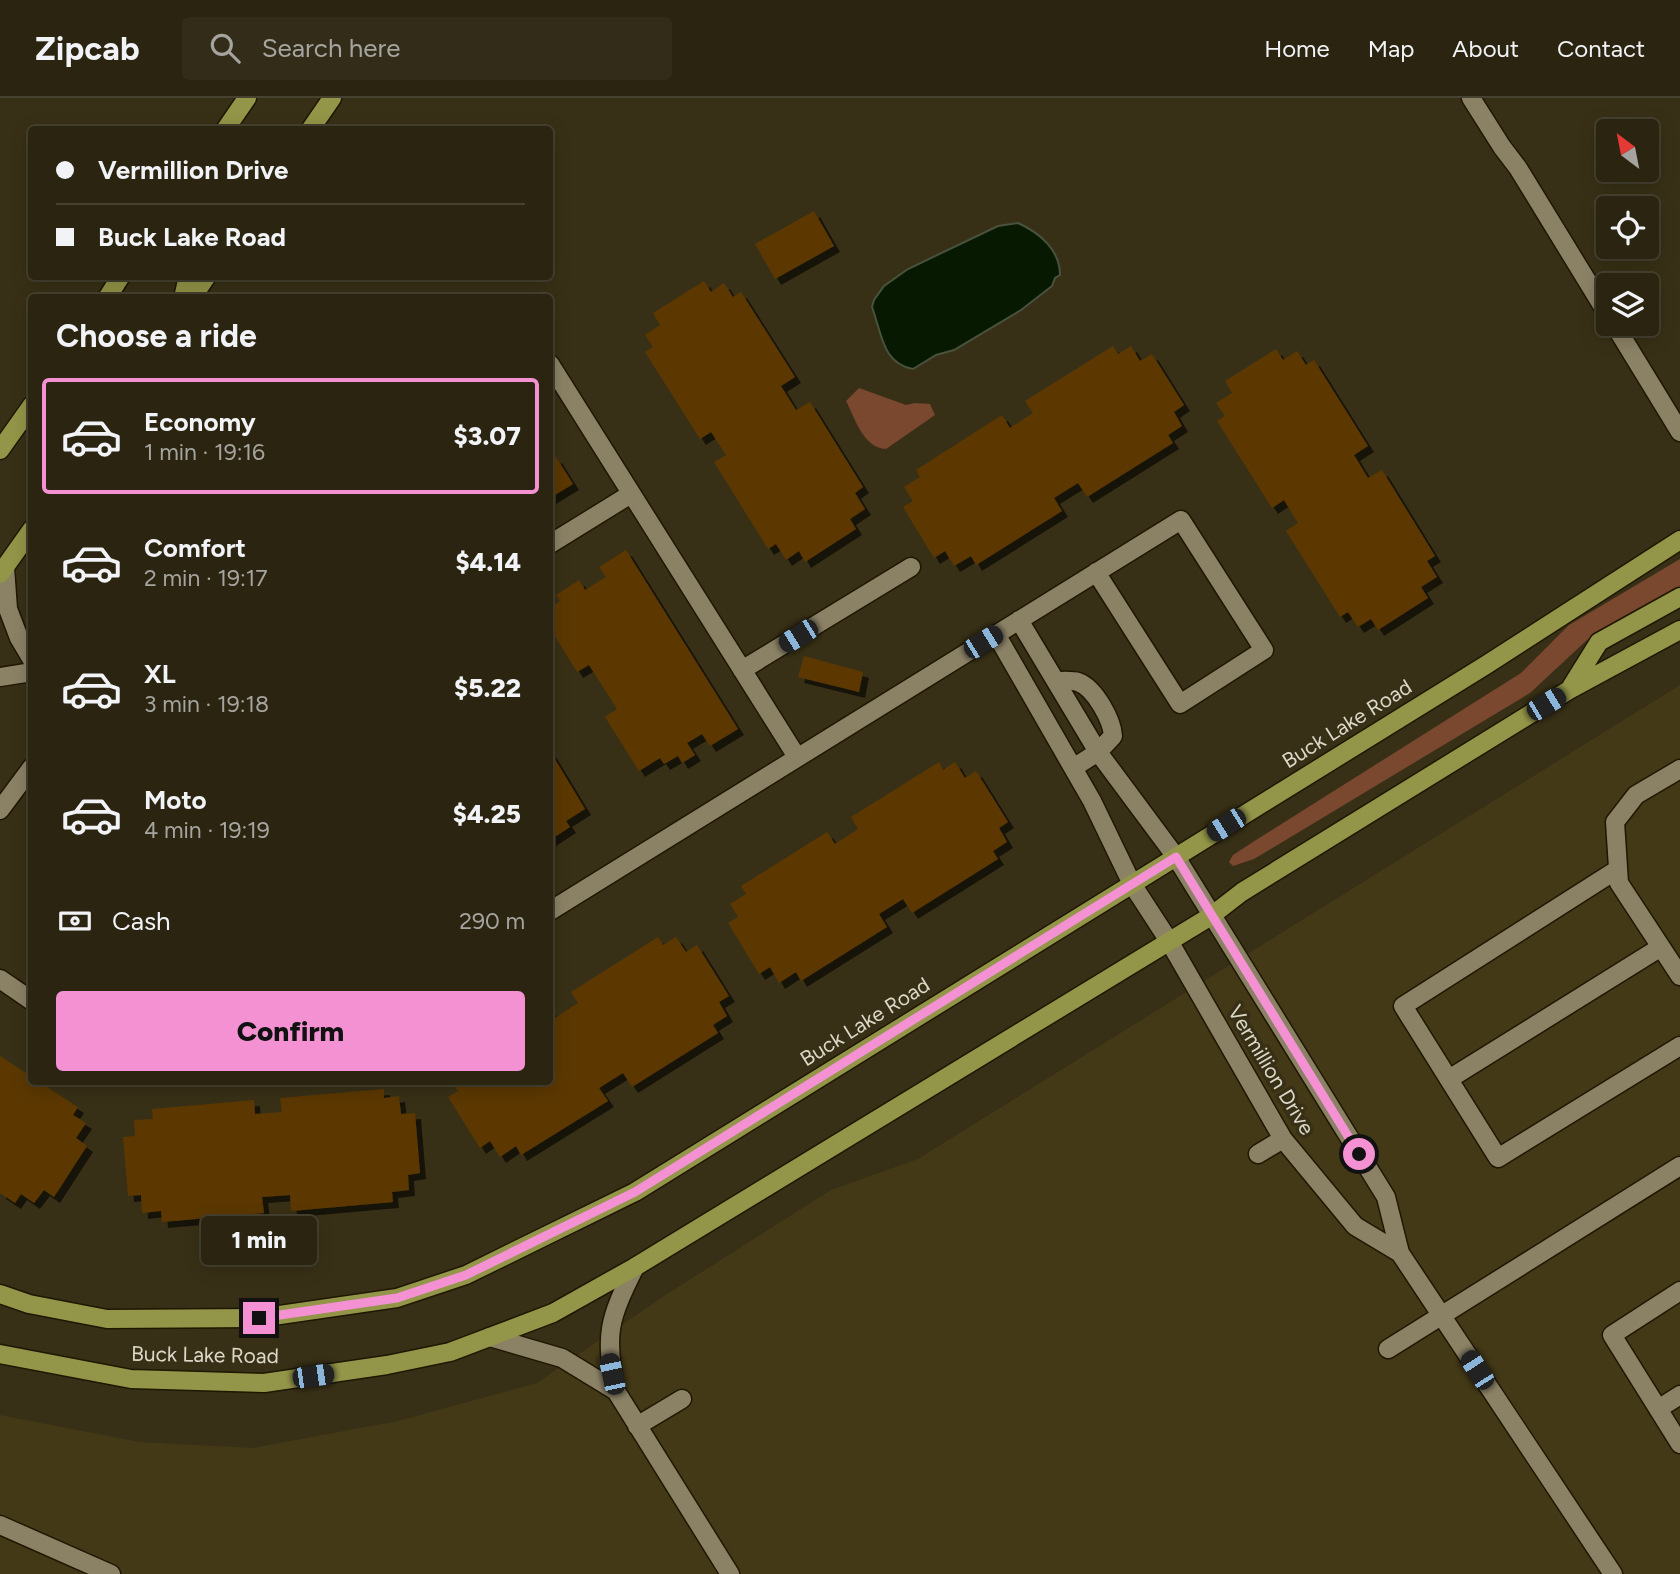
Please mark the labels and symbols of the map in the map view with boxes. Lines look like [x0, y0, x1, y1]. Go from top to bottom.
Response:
north arrow [1596, 119, 1659, 182]
car [775, 616, 822, 656]
car [960, 622, 1007, 662]
street label: Buck Lake Road [1277, 674, 1416, 773]
car [1523, 684, 1570, 724]
car [1203, 805, 1250, 845]
street label: Buck Lake Road [795, 972, 934, 1071]
street label: Vermillion Drive [1223, 1000, 1320, 1139]
route start [1343, 1138, 1375, 1170]
callout: 1 min [201, 1216, 317, 1266]
route end [243, 1302, 275, 1334]
street label: Buck Lake Road [131, 1341, 279, 1368]
car [1457, 1347, 1498, 1393]
car [598, 1351, 627, 1397]
car [291, 1363, 336, 1389]

